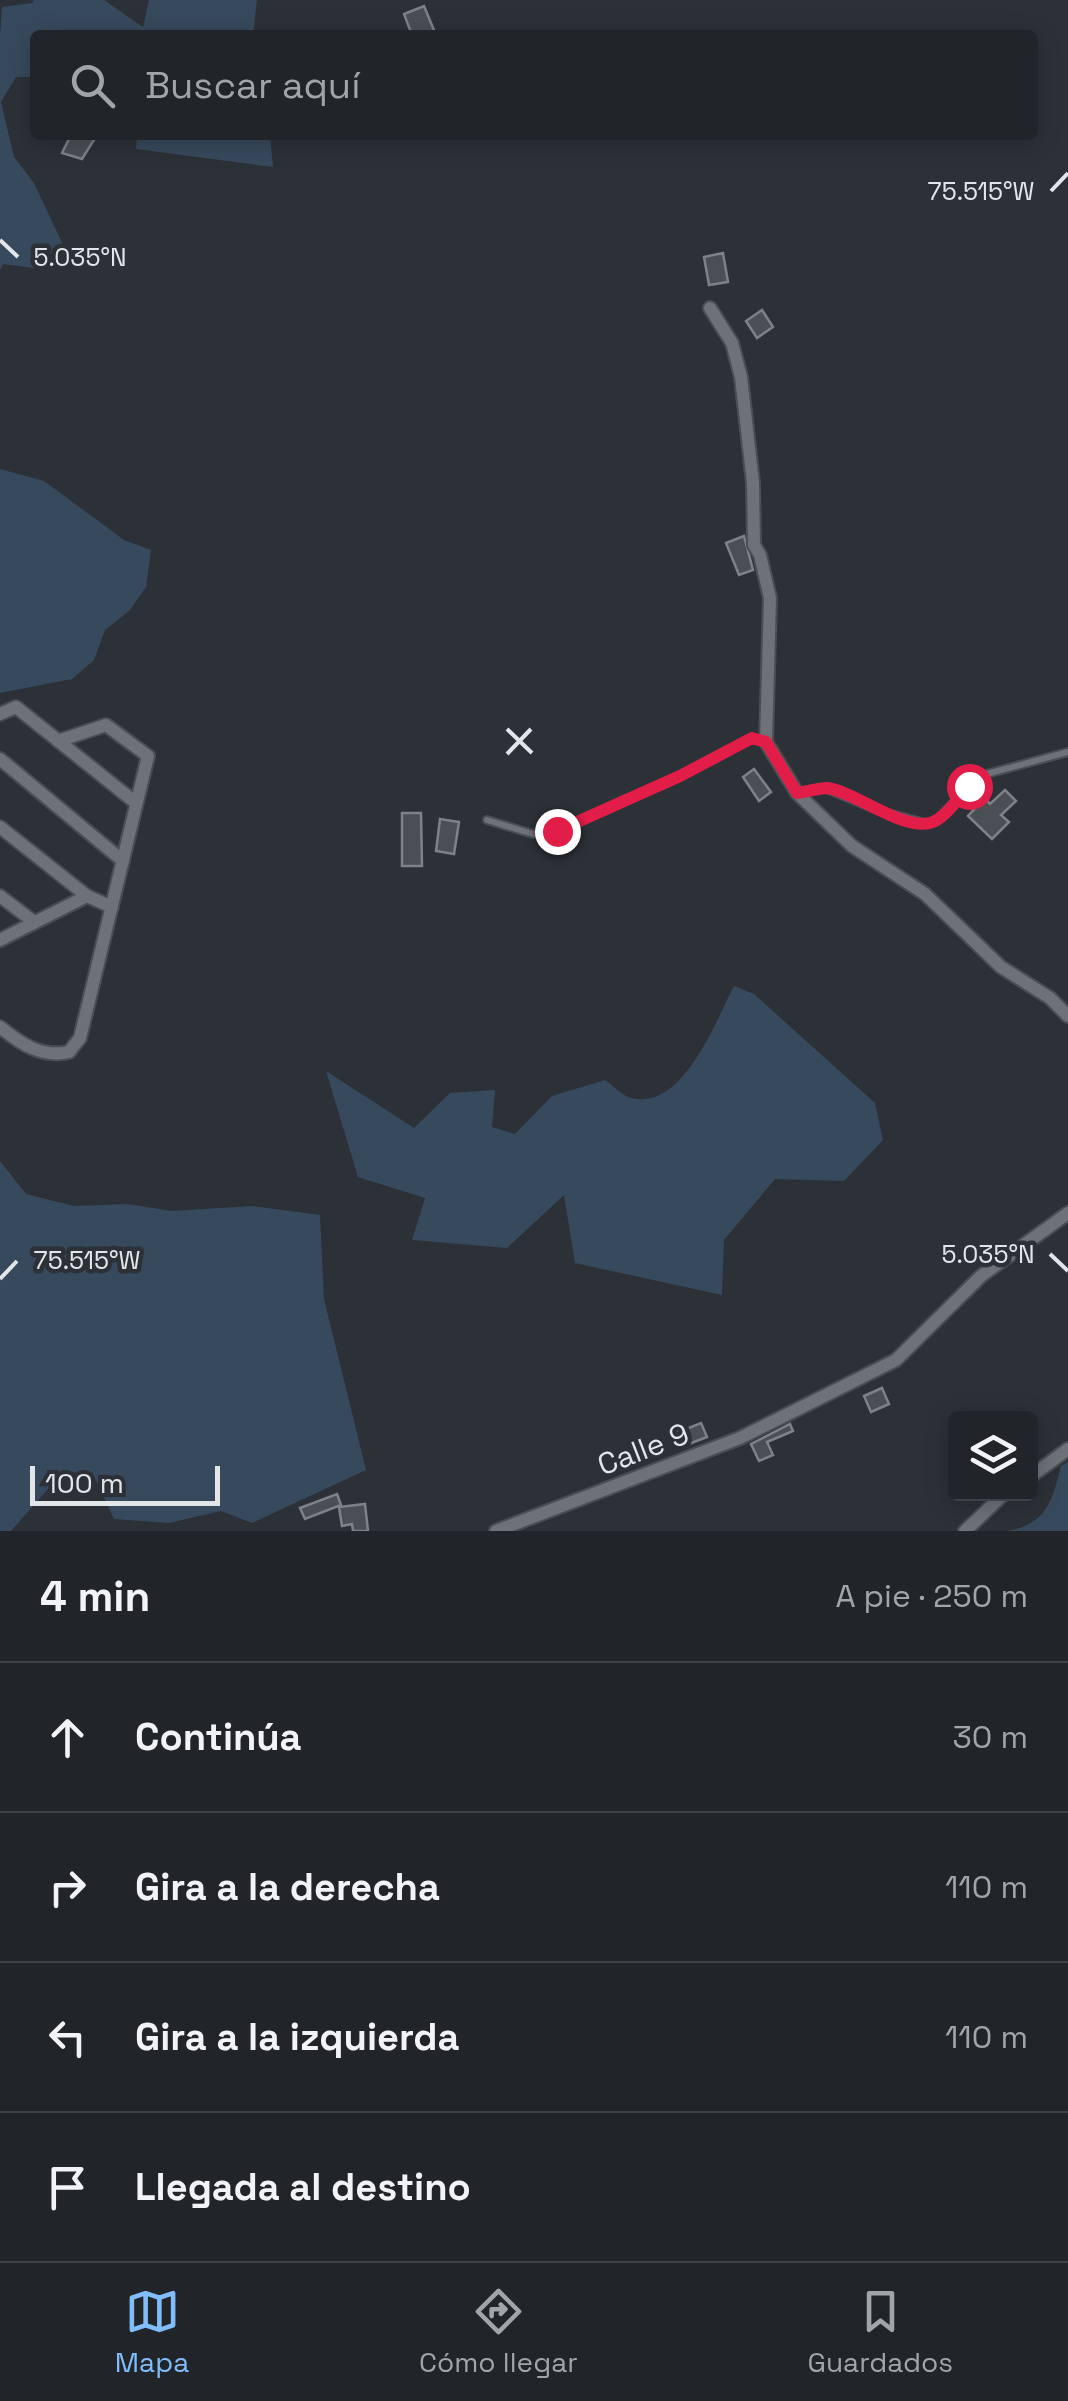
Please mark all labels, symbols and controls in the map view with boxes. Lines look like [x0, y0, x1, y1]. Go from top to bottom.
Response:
search box [30, 30, 1038, 140]
icon: search [65, 58, 120, 113]
text: Buscar aquí [145, 61, 360, 109]
text: 75.515°W [928, 175, 1034, 207]
text: 5.035°N [33, 241, 127, 273]
route start [947, 764, 993, 810]
route end [535, 809, 581, 855]
text: 5.035°N [941, 1238, 1035, 1270]
text: 75.515°W [34, 1244, 140, 1276]
map controls [948, 1411, 1038, 1501]
button: layers [948, 1411, 1038, 1501]
street label: Calle 9 [592, 1414, 694, 1484]
scale bar [30, 1461, 220, 1506]
text: 100 m [45, 1465, 124, 1501]
text: 4 min [40, 1570, 150, 1623]
text: A pie · 250 m [836, 1576, 1028, 1616]
icon: ahead [40, 1710, 95, 1765]
text: Continúa [135, 1713, 302, 1761]
text: 30 m [952, 1717, 1028, 1757]
icon: right [40, 1860, 95, 1915]
text: Gira a la derecha [135, 1863, 440, 1911]
text: 110 m [945, 1867, 1028, 1907]
icon: left [40, 2010, 95, 2065]
text: Gira a la izquierda [135, 2013, 460, 2061]
text: 110 m [945, 2017, 1028, 2057]
icon: arrive [40, 2160, 95, 2215]
text: Llegada al destino [135, 2163, 471, 2211]
tab: Mapa [115, 2284, 189, 2380]
tab: Cómo llegar [419, 2284, 578, 2380]
tab: Guardados [808, 2284, 953, 2380]

